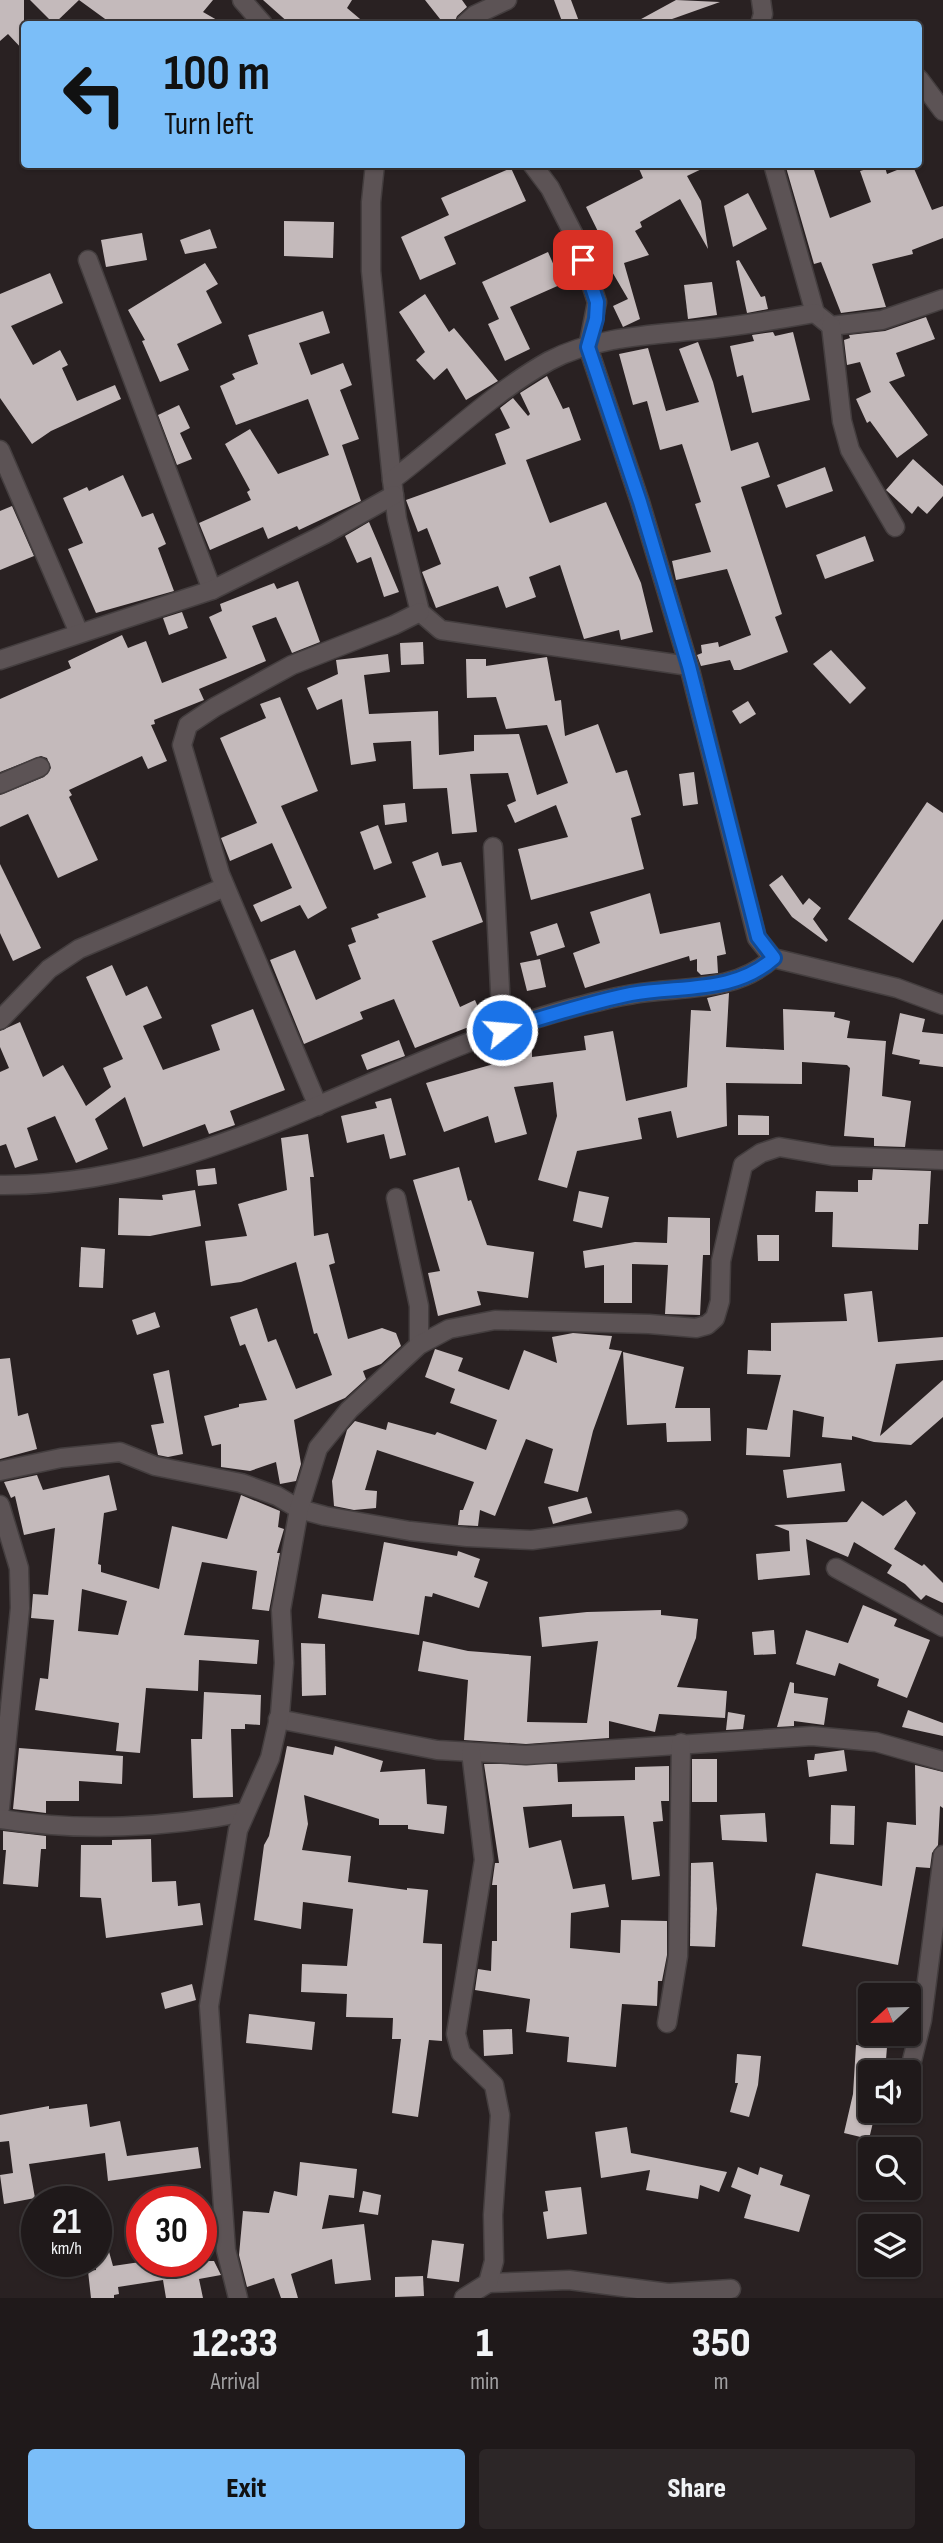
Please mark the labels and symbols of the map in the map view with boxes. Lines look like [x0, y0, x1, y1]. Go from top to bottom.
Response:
pin [553, 230, 613, 290]
position arrow [465, 993, 539, 1067]
north arrow [858, 1983, 920, 2046]
speed limit sign: 30 [126, 2186, 217, 2277]

